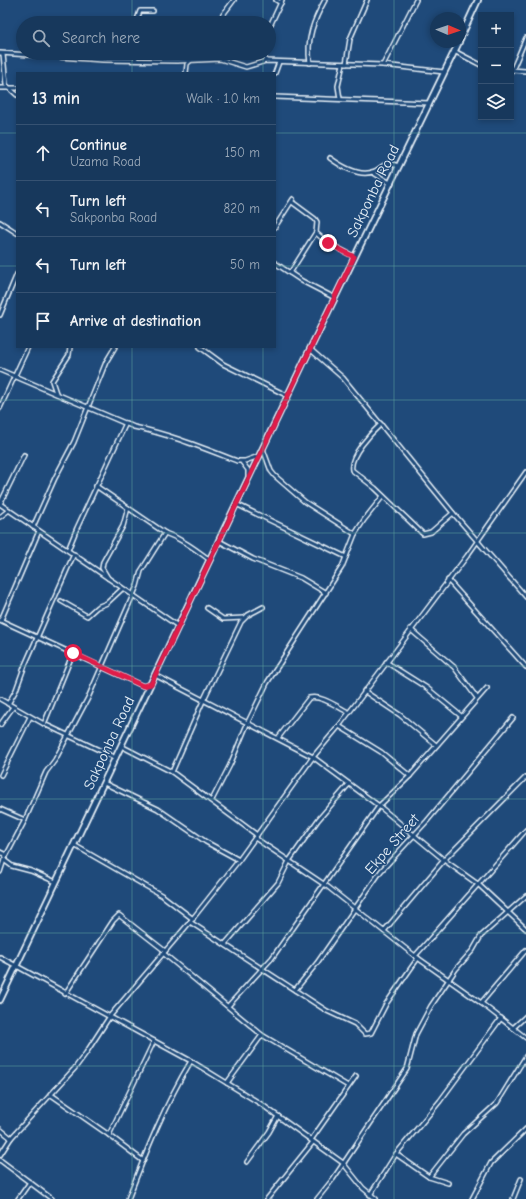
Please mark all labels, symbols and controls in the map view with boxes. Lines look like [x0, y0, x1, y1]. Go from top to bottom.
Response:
north arrow [430, 12, 466, 48]
map controls [478, 12, 514, 120]
button: + [478, 12, 514, 48]
search box [16, 16, 276, 60]
icon: search [30, 27, 52, 49]
text: Search here [62, 29, 140, 47]
button: − [478, 48, 514, 84]
button: layers [478, 84, 514, 120]
text: 13 min [32, 89, 80, 108]
text: Walk · 1.0 km [186, 91, 260, 106]
text: Continue [70, 136, 127, 154]
icon: ahead [32, 142, 54, 164]
street label: Sakponba Road [343, 142, 403, 240]
text: 150 m [225, 145, 260, 160]
text: Uzama Road [70, 154, 141, 169]
text: Turn left [70, 192, 126, 210]
icon: left [32, 198, 54, 220]
text: 820 m [223, 201, 260, 216]
text: Sakponba Road [70, 210, 157, 225]
route end [319, 234, 337, 252]
icon: left [32, 254, 54, 276]
text: Turn left [70, 256, 126, 274]
text: 50 m [230, 257, 260, 272]
icon: arrive [32, 310, 54, 332]
text: Arrive at destination [70, 312, 201, 330]
route start [64, 644, 82, 662]
street label: Sakponba Road [80, 694, 138, 792]
street label: Ekpe Street [361, 810, 424, 878]

